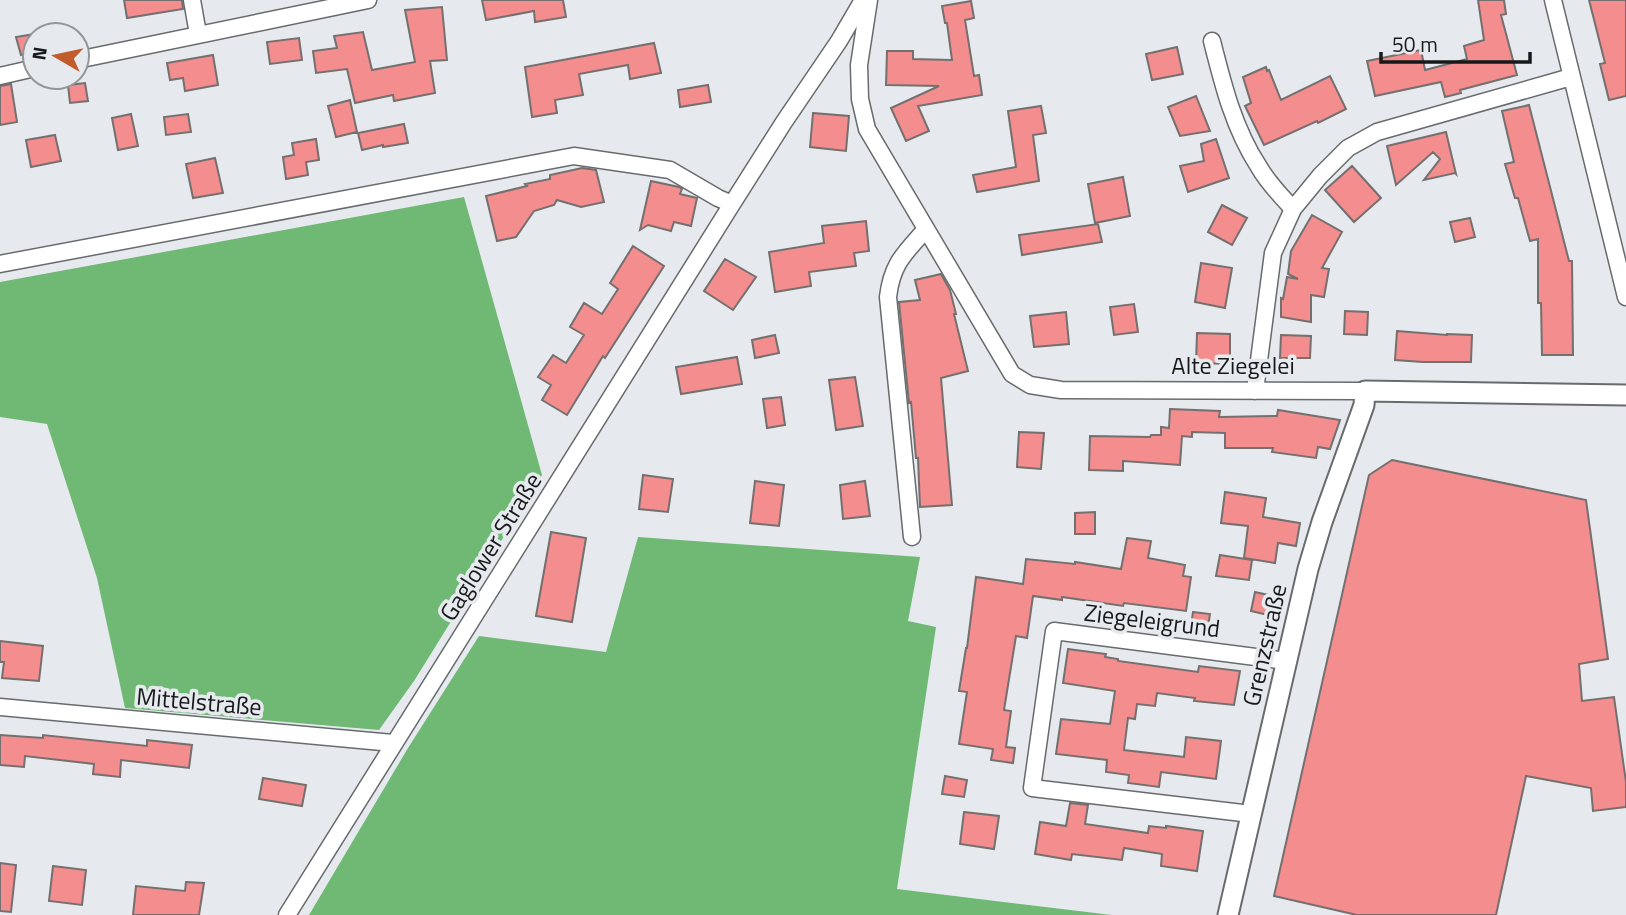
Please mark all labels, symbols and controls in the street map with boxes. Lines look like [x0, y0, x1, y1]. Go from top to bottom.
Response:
north arrow [21, 21, 91, 91]
scale bar [1381, 21, 1530, 65]
text: 50 m [1392, 28, 1438, 60]
text: N [23, 44, 54, 62]
street label: Alte Ziegelei [1171, 347, 1295, 383]
street label: Gaglower Straße [430, 465, 550, 627]
street label: Grenzstraße [1232, 580, 1296, 710]
street label: Ziegeleigrund [1082, 594, 1222, 646]
street label: Mittelstraße [135, 678, 263, 724]

